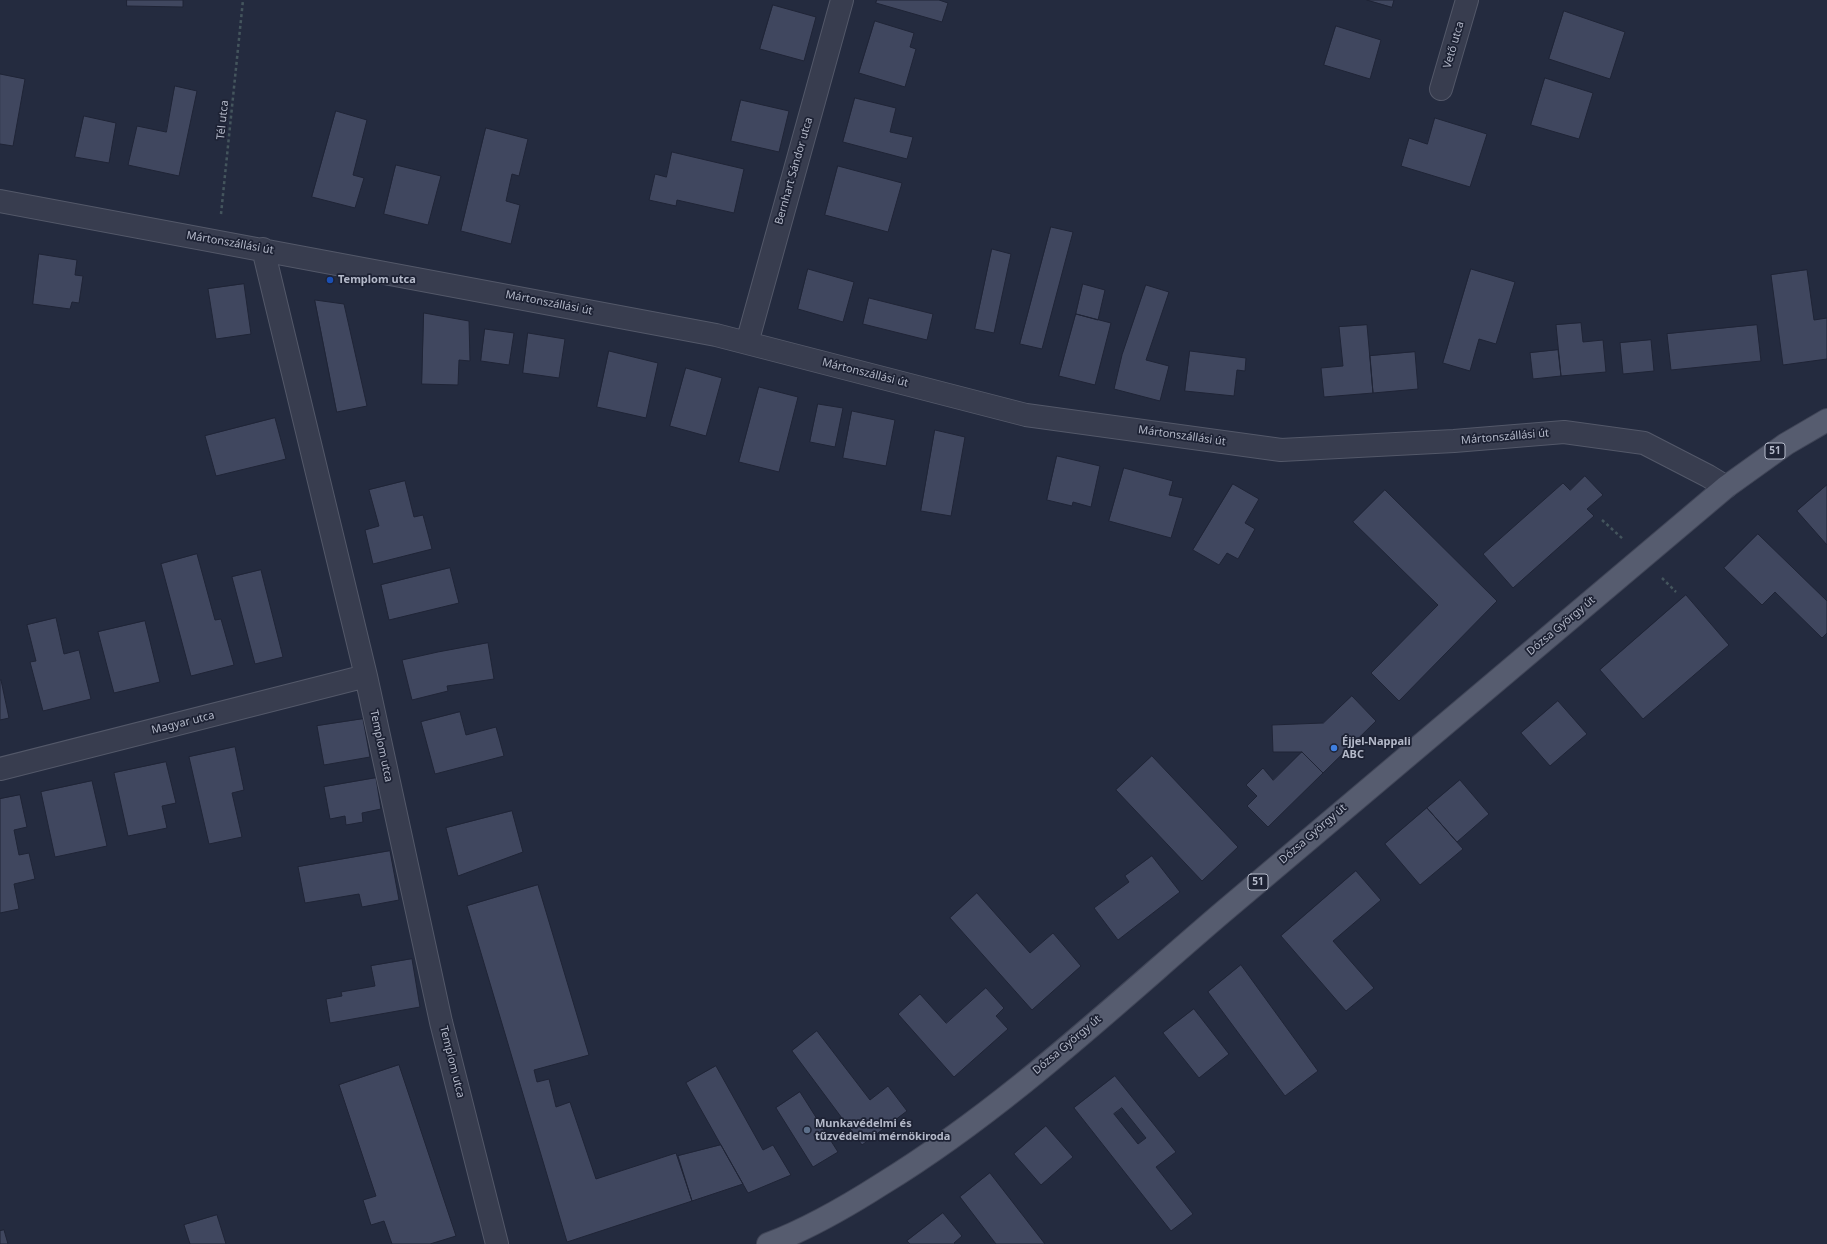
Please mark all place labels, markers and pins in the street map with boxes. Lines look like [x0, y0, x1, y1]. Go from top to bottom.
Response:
place label: Templom utca [338, 273, 416, 287]
marker: Templom utca [325, 275, 335, 285]
place label: Éjjel-Nappali ABC [1342, 735, 1411, 761]
marker: Éjjel-Nappali ABC [1329, 743, 1339, 753]
place label: Munkavédelmi és tűzvédelmi mérnökiroda [815, 1117, 950, 1143]
marker: Munkavédelmi és tűzvédelmi mérnökiroda [802, 1125, 812, 1135]

